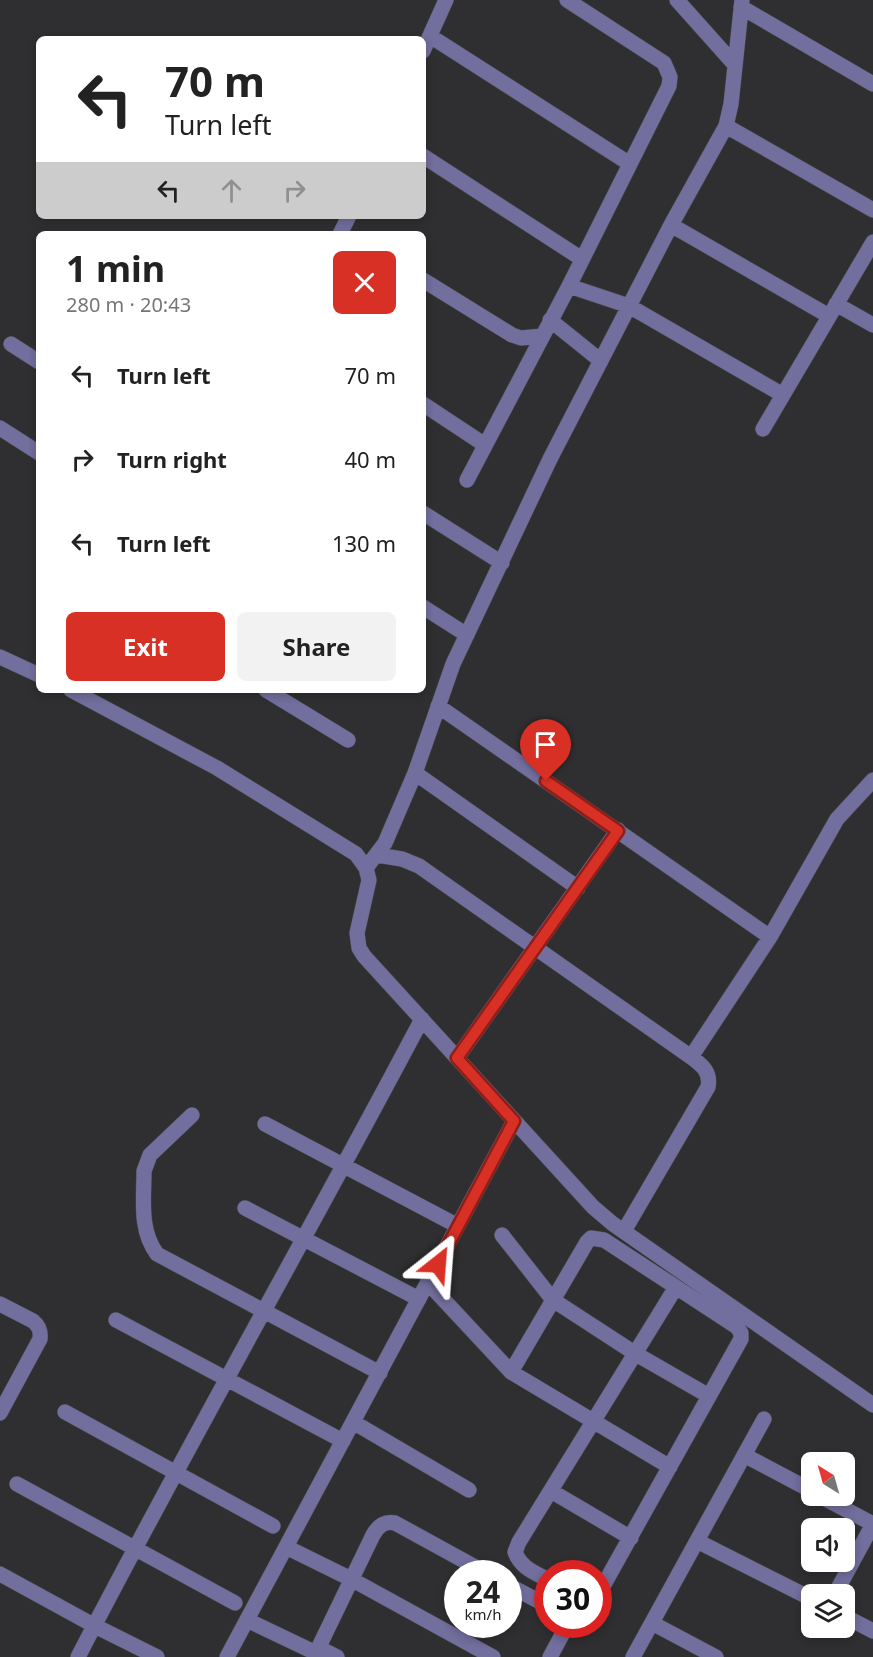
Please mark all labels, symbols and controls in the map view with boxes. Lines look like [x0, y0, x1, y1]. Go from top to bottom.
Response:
text: 70 m [165, 52, 265, 109]
icon: left [66, 60, 144, 138]
text: Turn left [165, 106, 271, 143]
icon: left [152, 174, 185, 207]
icon: ahead [215, 174, 248, 207]
icon: right [278, 174, 311, 207]
text: 1 min [66, 244, 165, 293]
button: close [333, 251, 396, 314]
text: 280 m · 20:43 [66, 291, 191, 318]
icon: left [66, 359, 99, 392]
text: Turn left [117, 360, 211, 390]
text: 70 m [345, 360, 396, 390]
icon: right [66, 443, 99, 476]
text: Turn right [117, 444, 227, 474]
text: 40 m [345, 444, 396, 474]
icon: left [66, 527, 99, 560]
text: Turn left [117, 528, 211, 558]
text: 130 m [332, 528, 396, 558]
button: Exit [66, 612, 225, 681]
button: Share [237, 612, 396, 681]
pin [520, 719, 571, 781]
icon: arrive [529, 728, 562, 761]
position arrow [406, 1232, 470, 1296]
north arrow [801, 1452, 855, 1506]
map controls [801, 1452, 855, 1638]
button: sound [801, 1518, 855, 1572]
speed limit sign: 30 [534, 1560, 612, 1638]
text: 24 [466, 1571, 500, 1612]
button: layers [801, 1584, 855, 1638]
text: km/h [465, 1604, 501, 1624]

